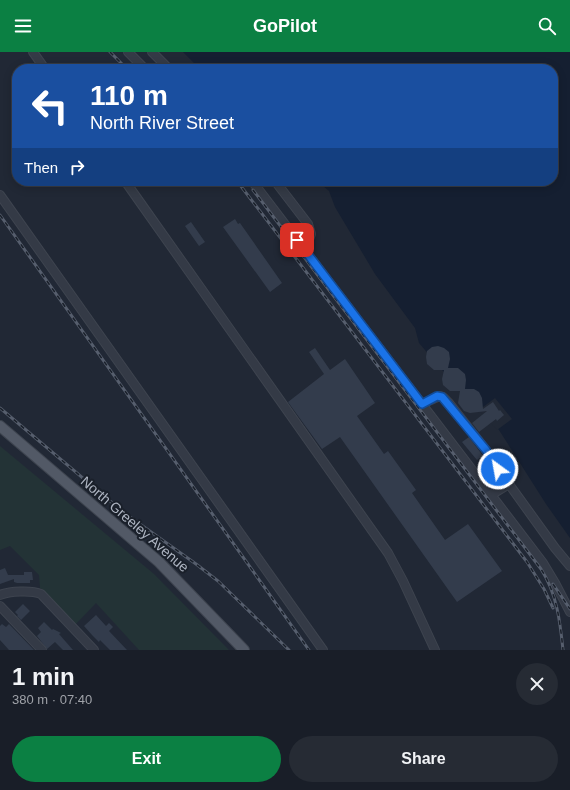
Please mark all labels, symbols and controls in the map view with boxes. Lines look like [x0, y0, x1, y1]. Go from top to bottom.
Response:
icon: menu [12, 15, 34, 37]
icon: search [536, 15, 558, 37]
text: GoPilot [253, 16, 317, 36]
icon: left [24, 80, 76, 132]
text: 110 m [90, 80, 168, 111]
text: North River Street [90, 113, 234, 133]
icon: right [66, 156, 88, 178]
text: Then [24, 159, 58, 176]
pin [280, 223, 314, 257]
icon: arrive [286, 229, 308, 251]
position arrow [477, 448, 519, 490]
street label: North Greeley Avenue [78, 473, 192, 575]
text: 1 min [12, 663, 75, 690]
button: close [516, 663, 558, 705]
text: 380 m · 07:40 [12, 692, 92, 707]
button: Exit [12, 736, 281, 782]
button: Share [289, 736, 558, 782]

